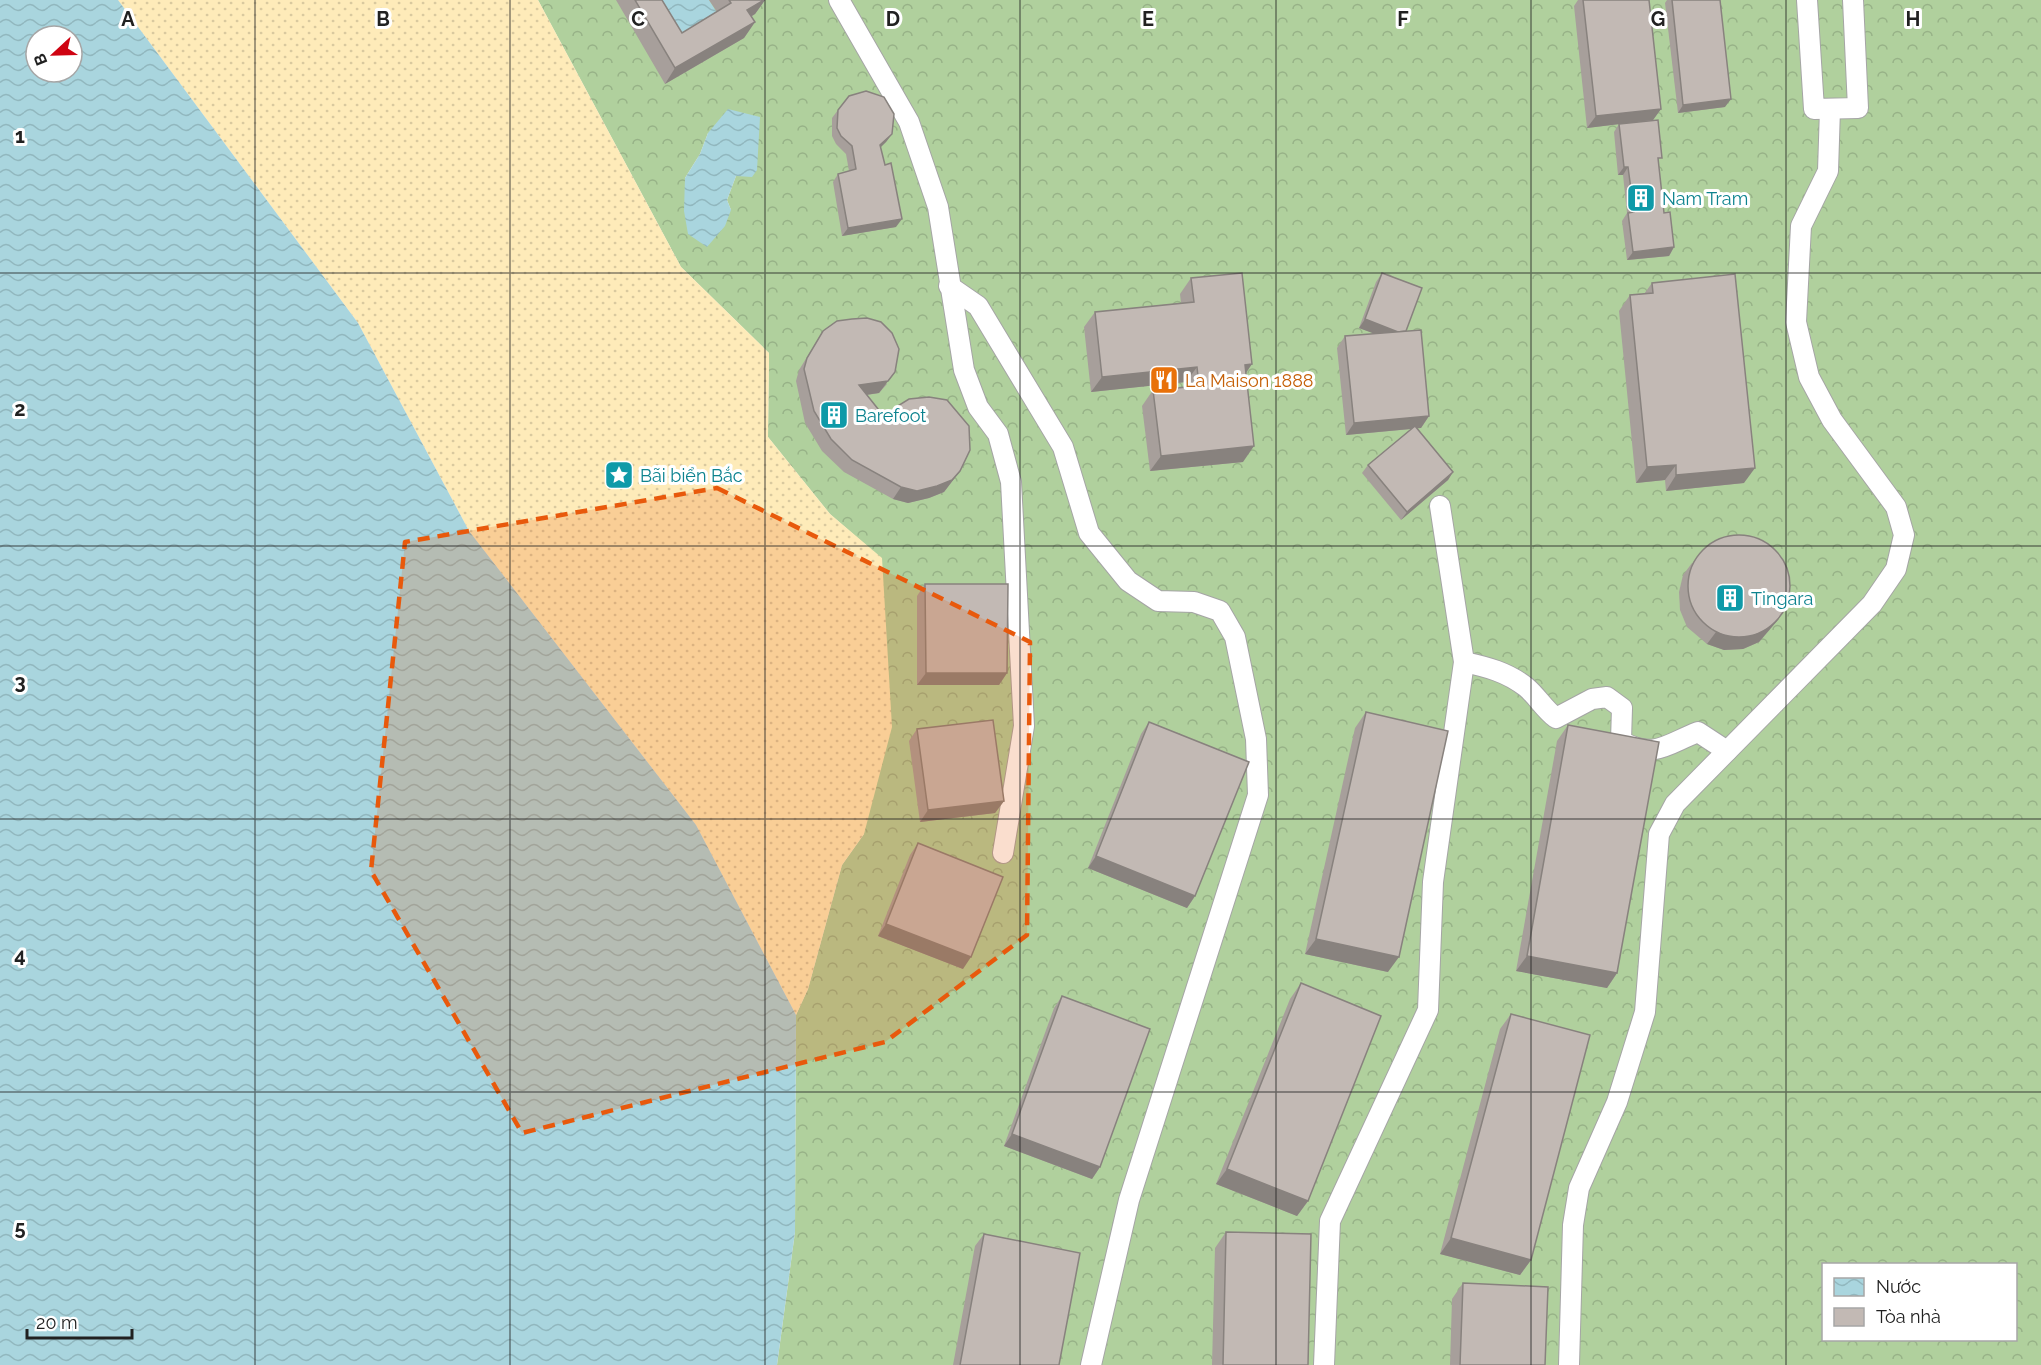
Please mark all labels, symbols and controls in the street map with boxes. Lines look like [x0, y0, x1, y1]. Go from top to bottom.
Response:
text: A [121, 7, 135, 31]
text: B [376, 7, 390, 31]
text: C [631, 7, 645, 31]
text: D [886, 7, 900, 31]
text: E [1142, 7, 1154, 31]
text: F [1397, 7, 1409, 31]
text: G [1651, 7, 1665, 31]
text: H [1906, 7, 1920, 31]
north arrow [24, 24, 84, 84]
text: B [30, 51, 51, 68]
text: 1 [15, 124, 25, 148]
building icon: Nam Tram [1625, 182, 1657, 214]
place label: Nam Tram [1662, 188, 1748, 209]
restaurant icon: La Maison 1888 [1148, 364, 1180, 396]
place label: La Maison 1888 [1185, 370, 1314, 391]
text: 2 [14, 397, 26, 421]
building icon: Barefoot [818, 399, 850, 431]
place label: Barefoot [855, 405, 926, 426]
place icon: Bãi biển Bắc [603, 459, 635, 491]
place label: Bãi biển Bắc [640, 465, 743, 486]
building icon: Tingara [1714, 582, 1746, 614]
place label: Tingara [1751, 588, 1813, 609]
text: 3 [14, 670, 26, 694]
text: 4 [14, 943, 26, 967]
text: 5 [14, 1216, 26, 1240]
legend [1822, 1263, 2017, 1341]
text: Nước [1876, 1276, 1921, 1297]
scale bar [27, 1302, 132, 1340]
text: Tòa nhà [1876, 1306, 1941, 1327]
text: 20 m [36, 1312, 78, 1333]

